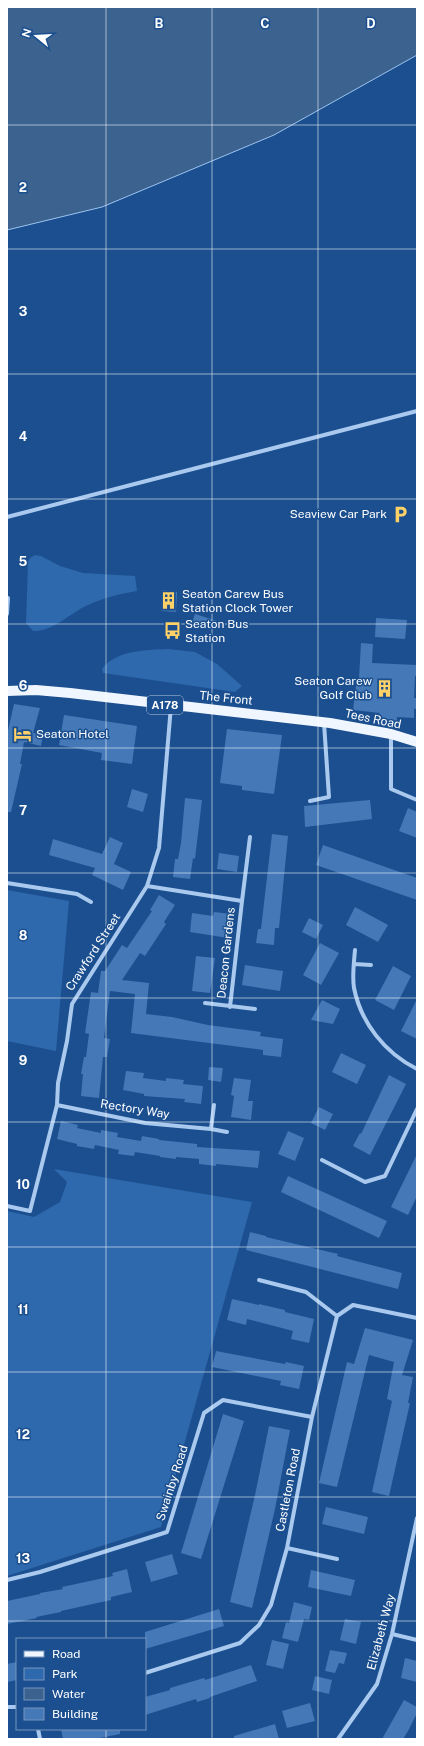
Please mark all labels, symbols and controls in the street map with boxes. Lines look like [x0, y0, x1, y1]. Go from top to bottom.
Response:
north arrow [16, 16, 56, 56]
text: B [155, 16, 164, 31]
text: C [260, 16, 270, 31]
text: D [366, 16, 376, 31]
text: N [19, 27, 34, 39]
text: 2 [19, 180, 27, 195]
text: 3 [19, 304, 28, 319]
text: 4 [19, 429, 28, 444]
parking icon: Seaview Car Park [390, 504, 410, 524]
place label: Seaview Car Park [290, 507, 387, 521]
text: 5 [19, 554, 28, 569]
place label: Seaton Carew Bus Station Clock Tower [182, 587, 294, 615]
building icon: Seaton Carew Bus Station Clock Tower [159, 591, 179, 611]
place label: Seaton Bus Station [185, 617, 248, 645]
bus stop icon: Seaton Bus Station [162, 621, 182, 641]
place label: Seaton Carew Golf Club [294, 674, 373, 702]
text: 6 [19, 678, 28, 693]
building icon: Seaton Carew Golf Club [375, 678, 395, 698]
street label: The Front [199, 688, 254, 708]
road number: A178 [147, 696, 183, 714]
street label: Tees Road [344, 706, 402, 732]
hotel icon: Seaton Hotel [13, 724, 33, 744]
place label: Seaton Hotel [36, 727, 109, 741]
text: 7 [19, 803, 27, 818]
street label: Deacon Gardens [214, 907, 238, 999]
street label: Crawford Street [63, 910, 124, 993]
text: 8 [19, 928, 28, 943]
text: 9 [19, 1053, 27, 1068]
street label: Rectory Way [99, 1097, 171, 1121]
text: 10 [16, 1177, 30, 1192]
text: 11 [17, 1302, 29, 1317]
text: 12 [16, 1427, 30, 1442]
street label: Swainby Road [153, 1443, 191, 1523]
street label: Castleton Road [273, 1447, 303, 1533]
text: 13 [16, 1551, 30, 1566]
street label: Elizabeth Way [364, 1592, 398, 1671]
legend [16, 1638, 146, 1730]
text: Road [52, 1647, 80, 1661]
text: Park [52, 1667, 78, 1681]
text: Water [52, 1687, 86, 1701]
text: Building [52, 1707, 98, 1721]

